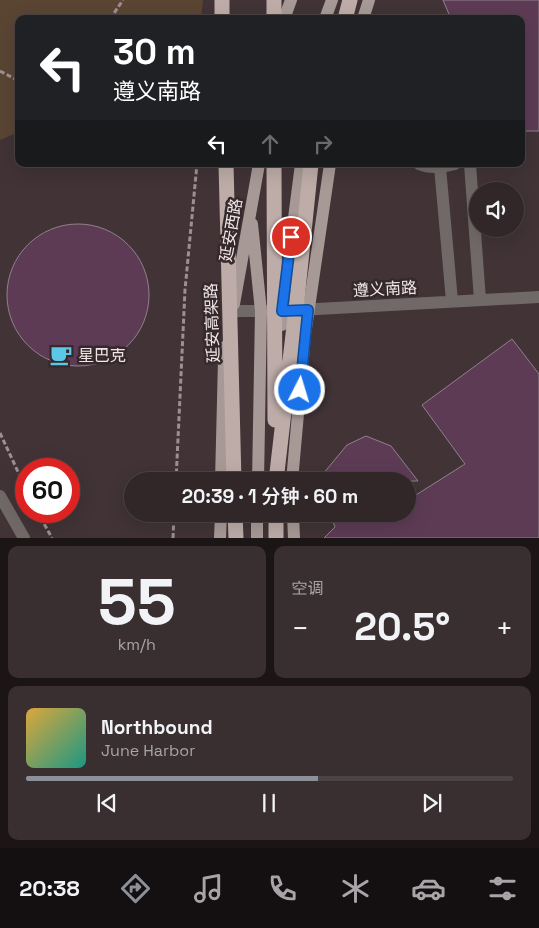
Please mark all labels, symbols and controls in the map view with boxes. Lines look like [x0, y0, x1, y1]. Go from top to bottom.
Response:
text: 30 m [113, 30, 196, 74]
icon: left [30, 35, 95, 100]
text: 遵义南路 [113, 77, 201, 105]
icon: left [203, 130, 231, 158]
icon: ahead [256, 130, 284, 158]
icon: right [309, 130, 337, 158]
map controls [469, 182, 524, 237]
button: sound [469, 182, 524, 237]
street label: 延安西路 [215, 197, 247, 263]
pin [270, 216, 312, 258]
icon: arrive [277, 223, 305, 251]
street label: 遵义南路 [352, 277, 418, 301]
street label: 延安高架路 [200, 283, 224, 363]
cafe icon: 星巴克 [48, 342, 74, 368]
place label: 星巴克 [78, 345, 126, 366]
position arrow [273, 363, 325, 415]
speed limit sign: 60 [15, 458, 80, 523]
text: 20:39 · 1 分钟 · 60 m [182, 484, 358, 509]
text: 55 [98, 560, 176, 643]
text: 空调 [292, 578, 324, 599]
text: 20.5° [354, 603, 450, 651]
text: − [292, 610, 309, 646]
text: + [496, 610, 513, 646]
text: km/h [118, 634, 156, 655]
text: Northbound [101, 715, 213, 740]
text: June Harbor [101, 740, 195, 761]
icon: previous [93, 789, 121, 817]
icon: pause [255, 789, 283, 817]
icon: next [418, 789, 446, 817]
icon: directions [118, 871, 153, 906]
icon: music [191, 871, 226, 906]
icon: phone [265, 871, 300, 906]
icon: climate [338, 871, 373, 906]
icon: car [411, 871, 446, 906]
icon: filters [485, 871, 520, 906]
text: 20:38 [19, 874, 80, 902]

